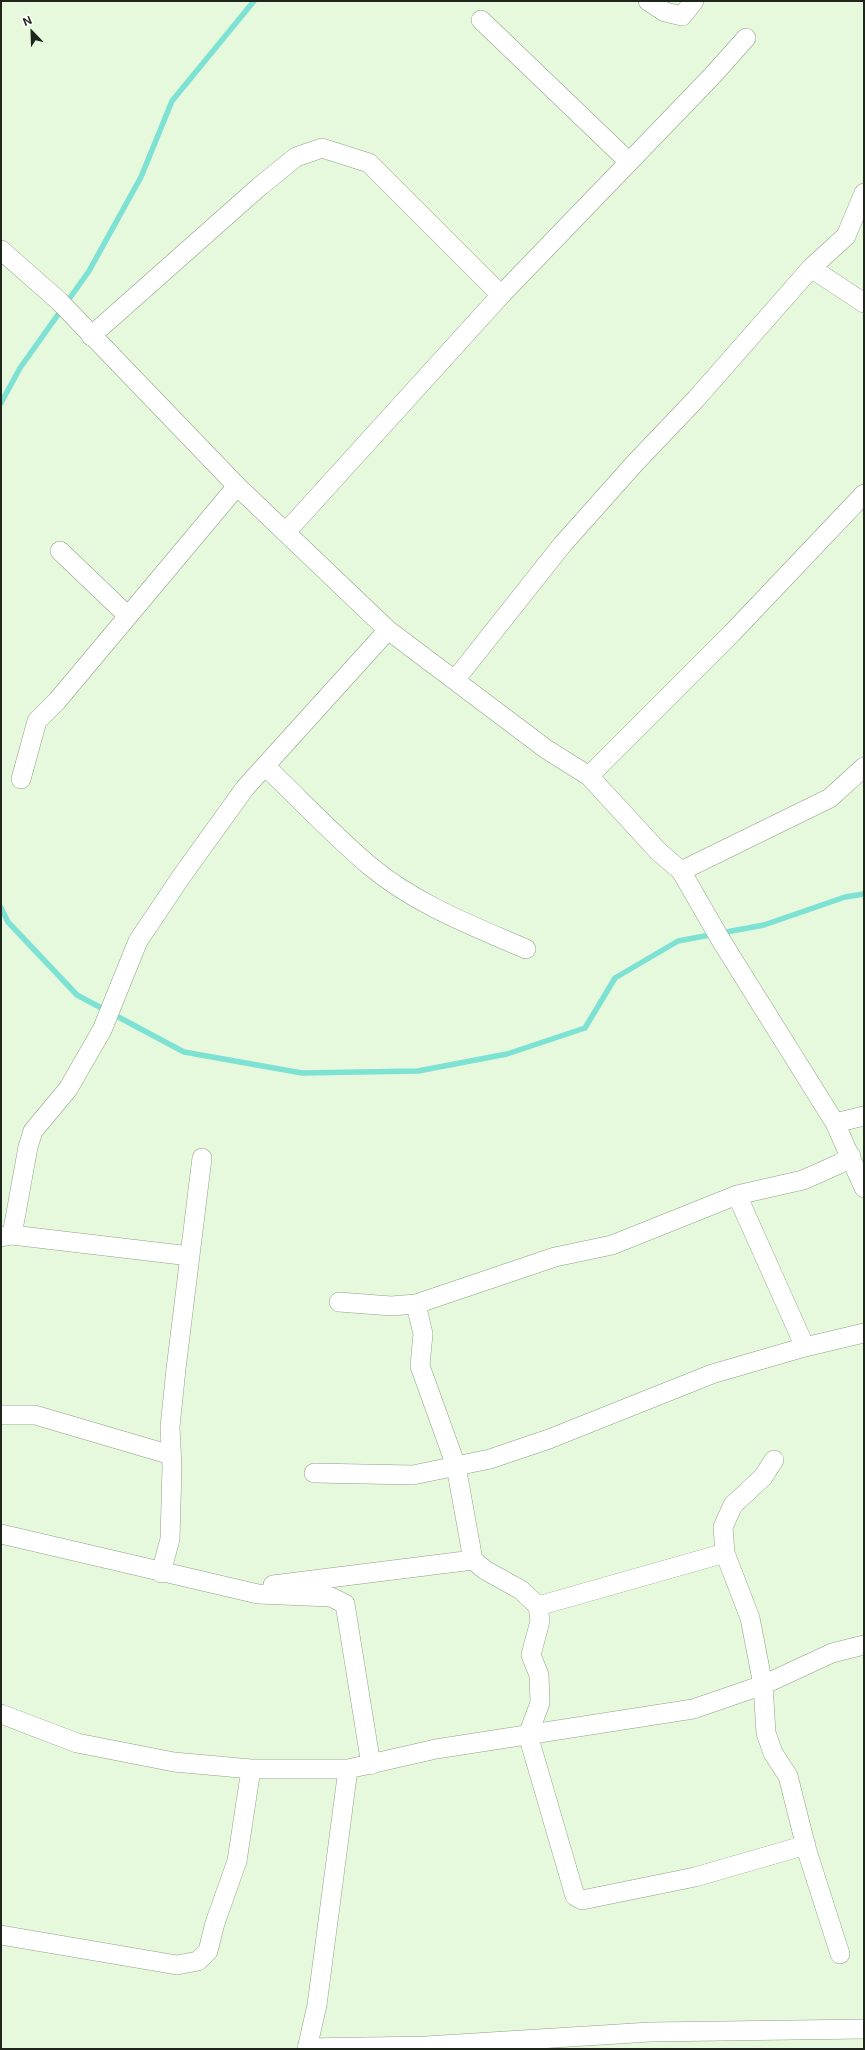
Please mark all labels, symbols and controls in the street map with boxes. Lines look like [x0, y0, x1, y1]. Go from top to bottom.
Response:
north arrow [12, 12, 52, 52]
text: N [21, 13, 34, 29]

